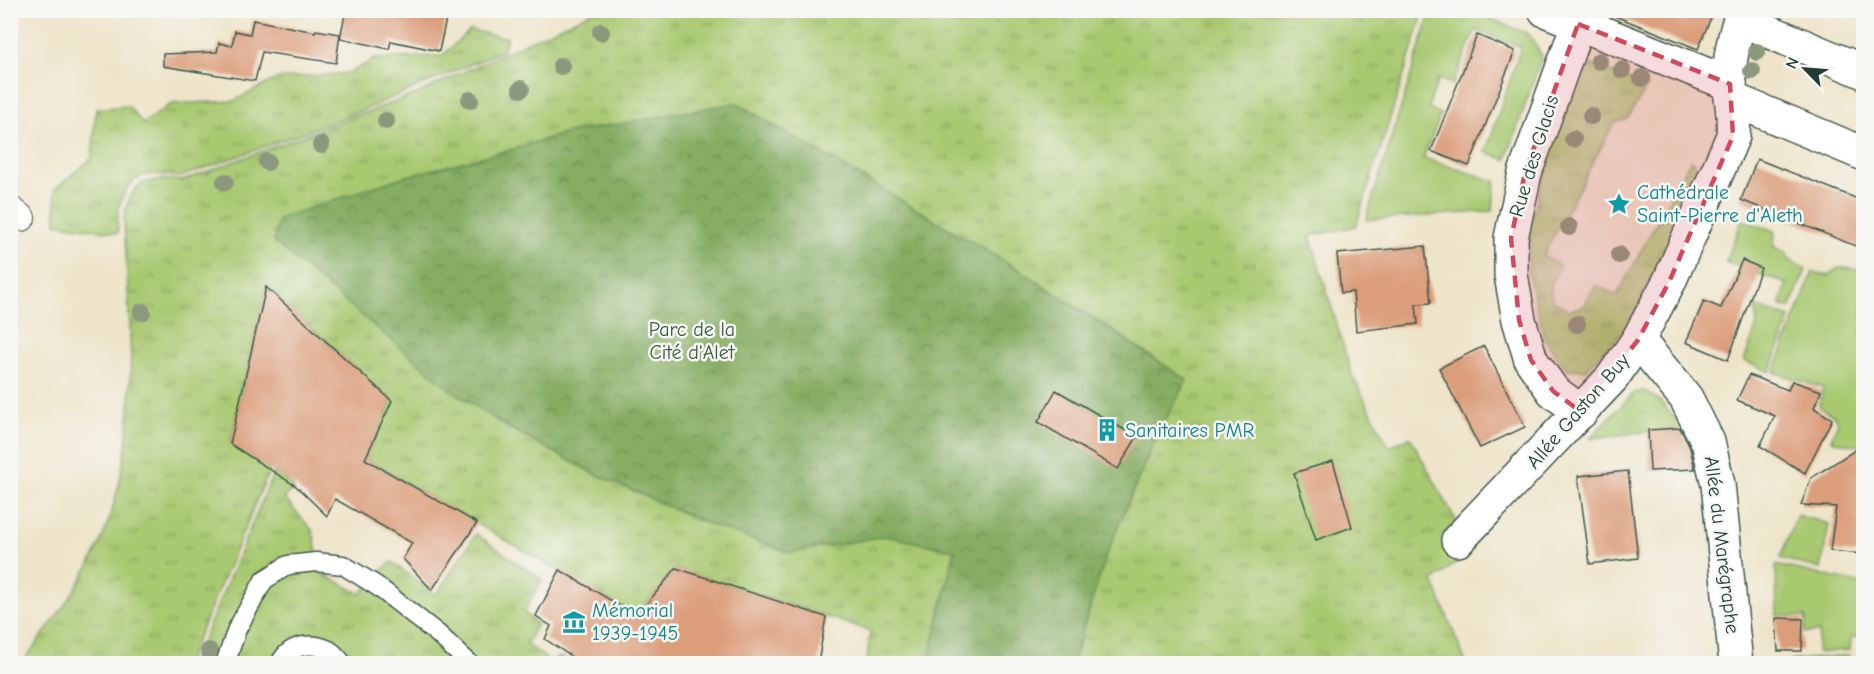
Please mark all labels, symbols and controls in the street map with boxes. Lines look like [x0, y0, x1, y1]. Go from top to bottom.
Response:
north arrow [1775, 39, 1835, 99]
text: N [1782, 55, 1803, 72]
street label: Rue des Glacis [1505, 92, 1563, 220]
place label: Cathédrale Saint-Pierre d'Aleth [1637, 181, 1803, 227]
place icon: Cathédrale Saint-Pierre d'Aleth [1606, 191, 1632, 217]
park label: Parc de la Cité d'Alet [649, 318, 736, 364]
street label: Allée Gaston Buy [1522, 349, 1634, 473]
building icon: Sanitaires PMR [1094, 417, 1120, 443]
place label: Sanitaires PMR [1125, 419, 1254, 442]
street label: Allée du Marégraphe [1700, 455, 1744, 635]
place label: Mémorial 1939-1945 [592, 599, 678, 645]
museum icon: Mémorial 1939-1945 [561, 609, 587, 635]

